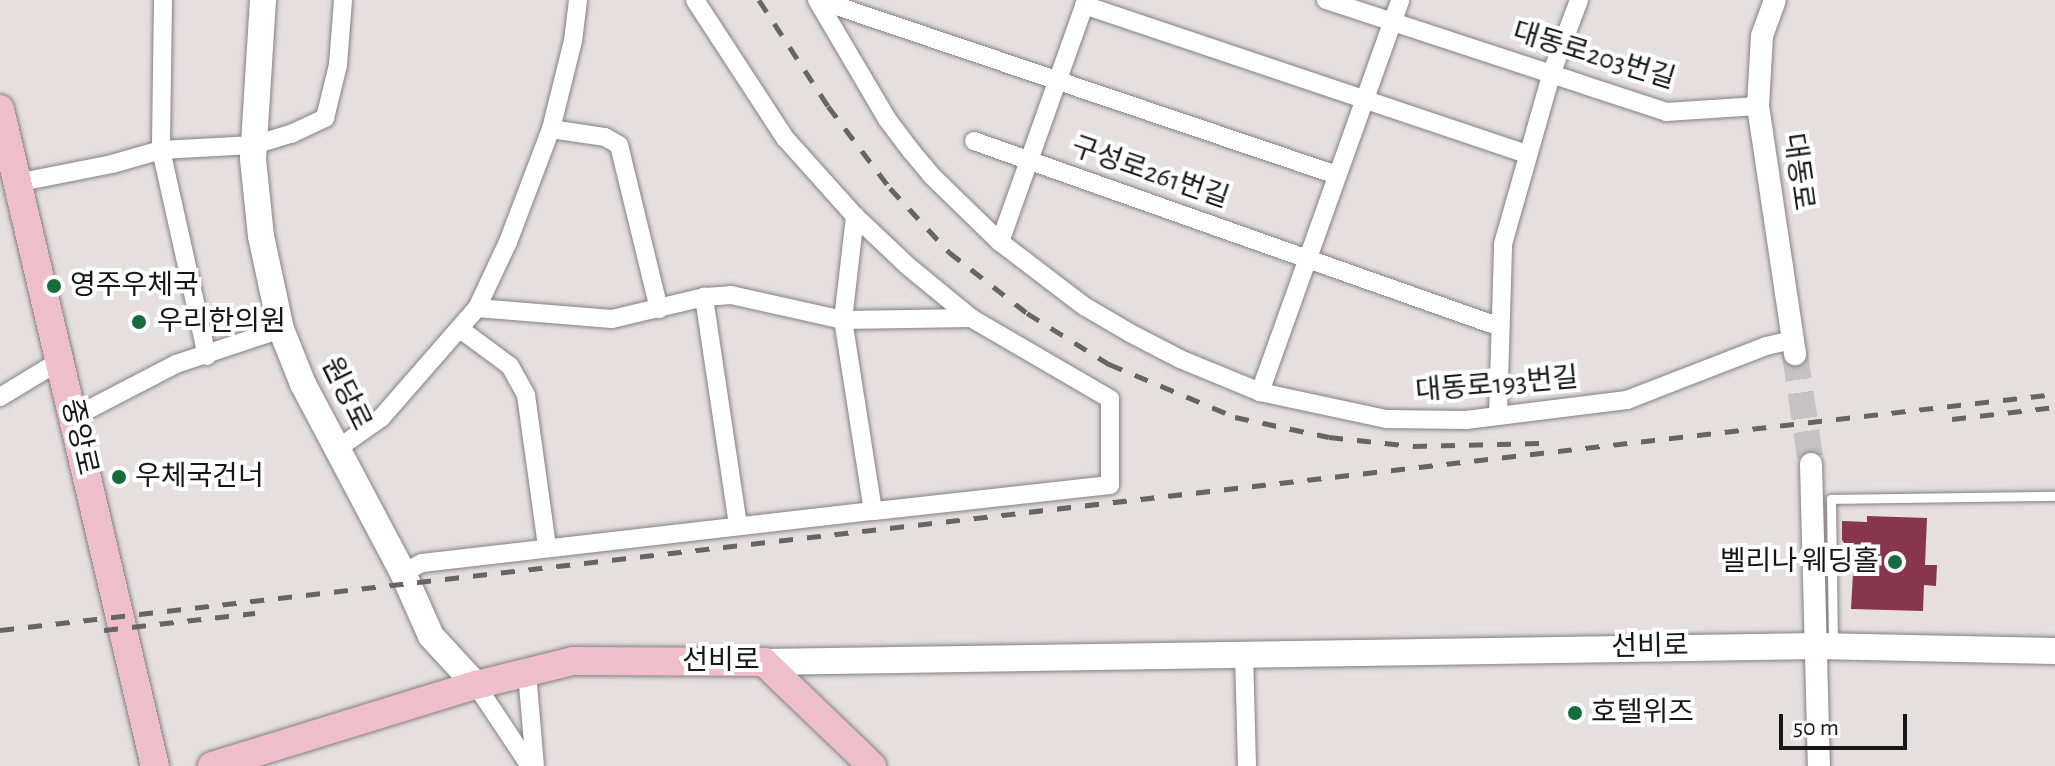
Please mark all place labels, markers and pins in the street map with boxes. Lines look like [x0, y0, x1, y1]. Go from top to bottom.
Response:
place label: 영주우체국 [70, 269, 199, 303]
marker: 영주우체국 [45, 277, 63, 295]
place label: 우리한의원 [157, 305, 286, 339]
marker: 우리한의원 [128, 311, 150, 333]
place label: 우체국건너 [135, 460, 264, 494]
marker: 우체국건너 [110, 468, 128, 486]
place label: 벨리나 웨딩홀 [1720, 545, 1879, 579]
marker: 벨리나 웨딩홀 [1886, 553, 1904, 571]
place label: 호텔위즈 [1591, 696, 1694, 730]
marker: 호텔위즈 [1566, 704, 1584, 722]

